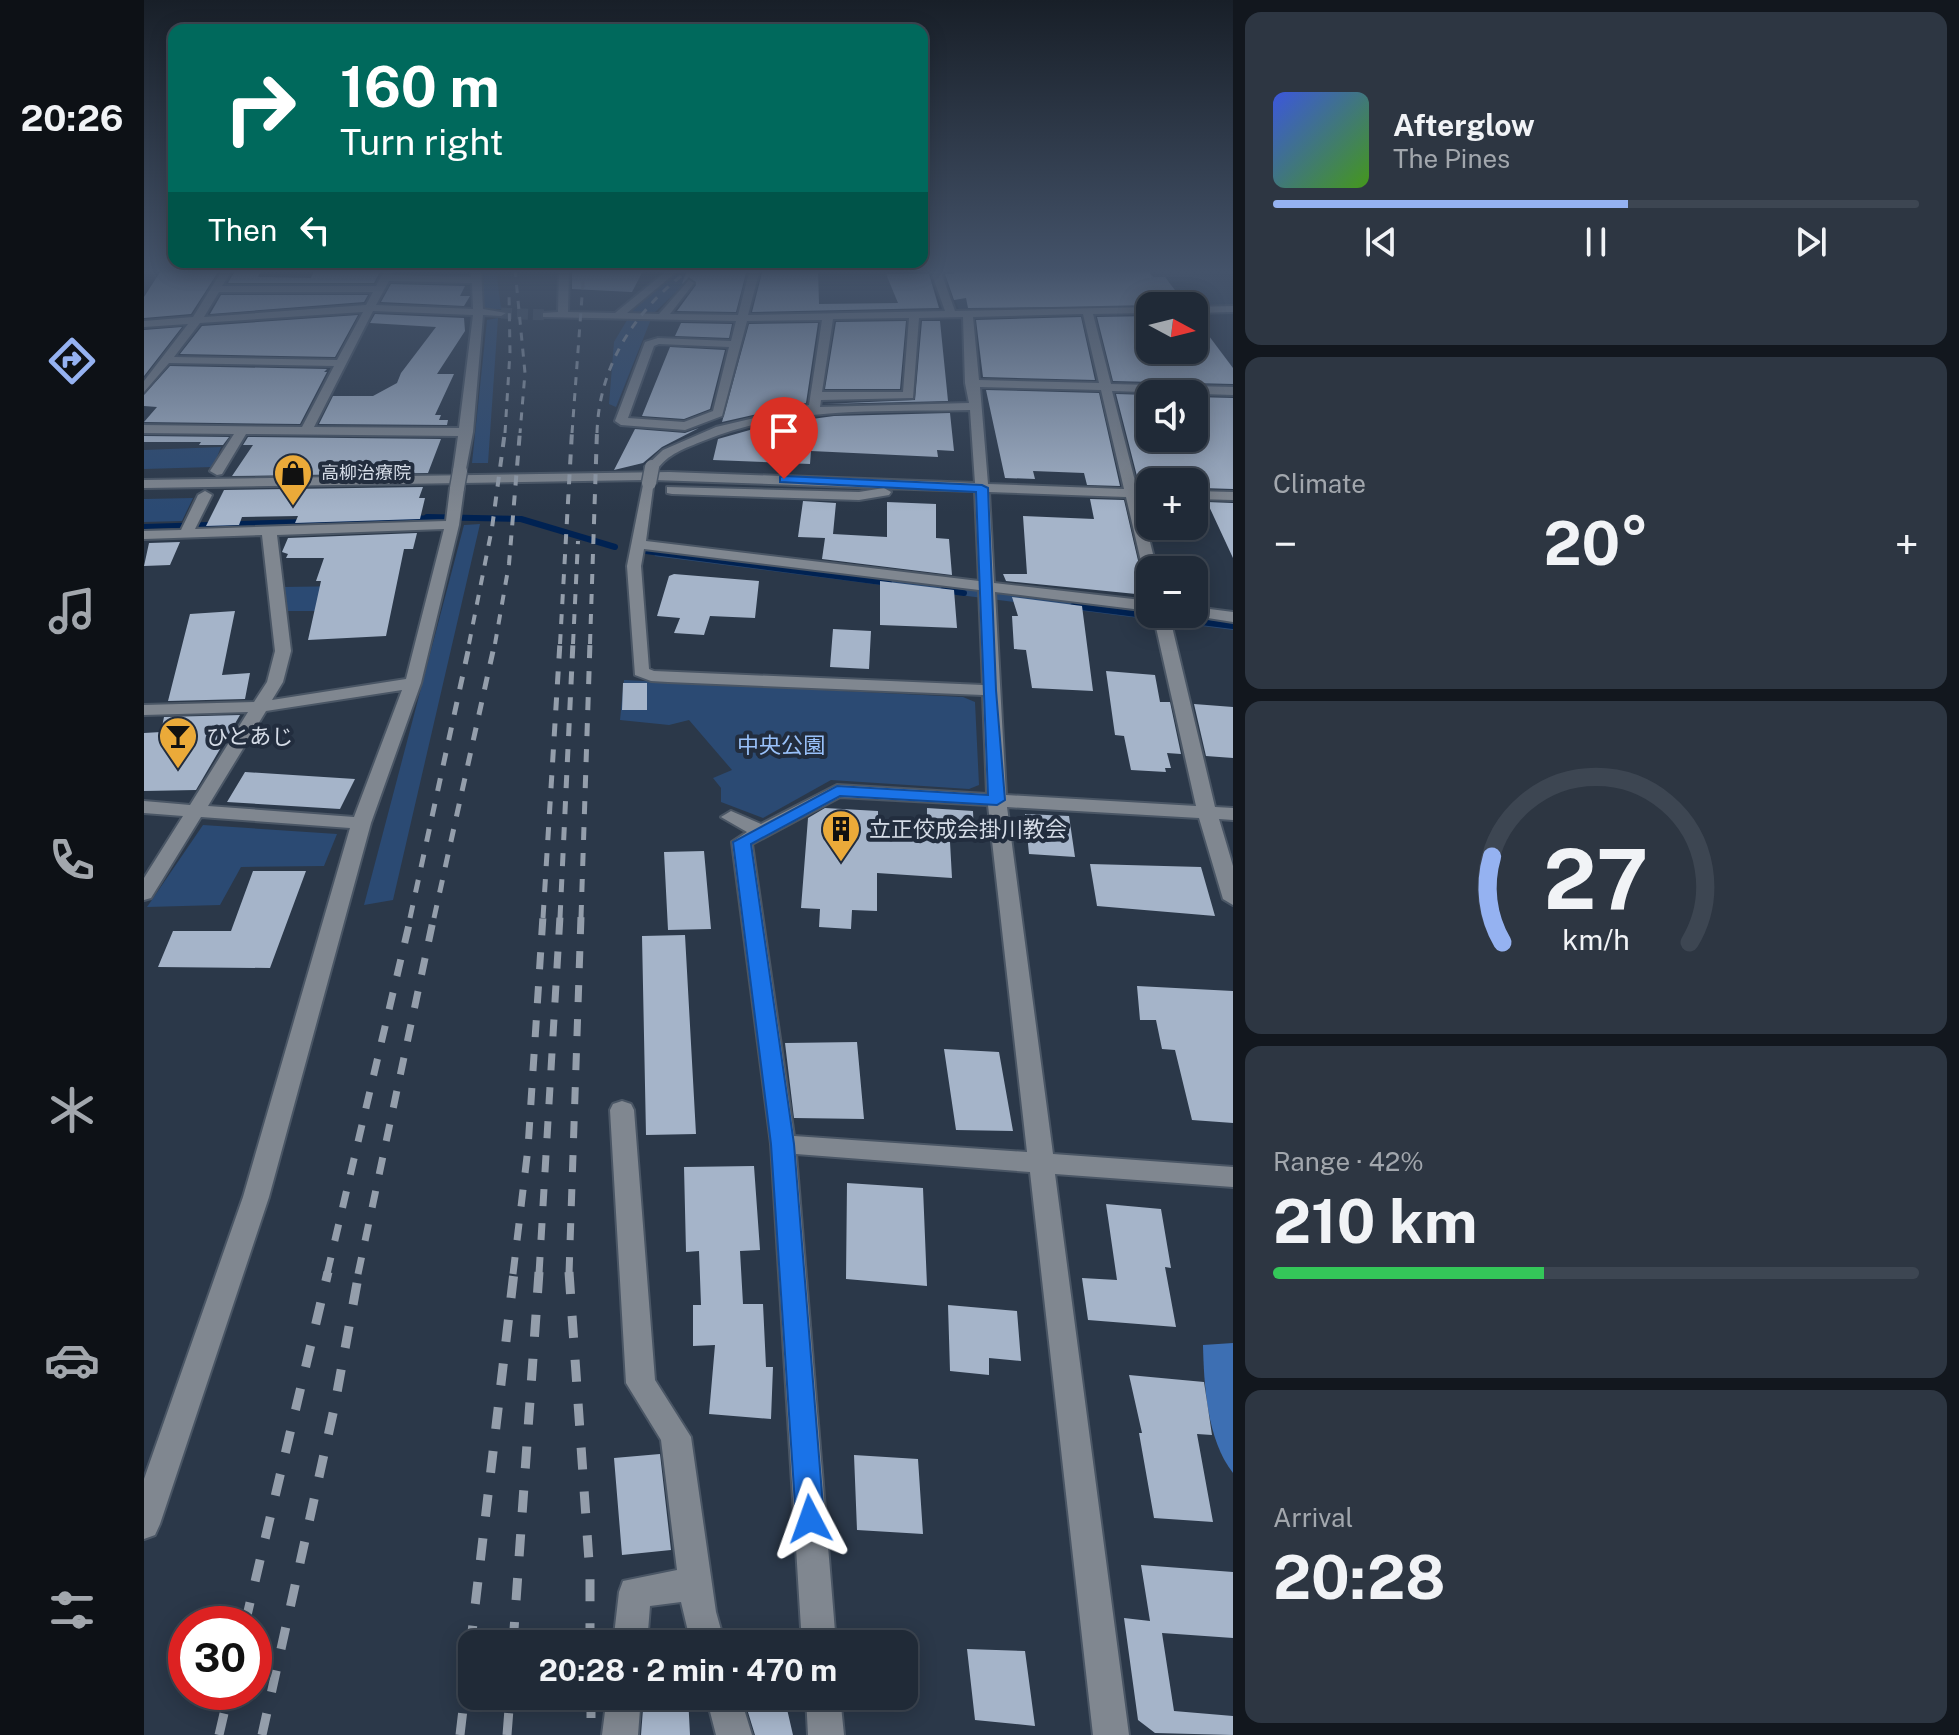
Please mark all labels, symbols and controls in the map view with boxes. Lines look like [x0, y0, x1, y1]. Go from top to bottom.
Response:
text: 160 m [340, 54, 500, 120]
icon: right [208, 56, 312, 160]
text: 20:26 [20, 97, 124, 139]
text: Afterglow [1393, 107, 1535, 143]
text: Turn right [340, 121, 503, 163]
text: The Pines [1393, 143, 1510, 174]
icon: left [293, 208, 337, 252]
text: Then [208, 212, 277, 248]
icon: previous [1359, 220, 1403, 264]
icon: pause [1574, 220, 1618, 264]
icon: next [1789, 220, 1833, 264]
north arrow [1136, 292, 1208, 364]
map controls [1136, 292, 1208, 628]
icon: directions [44, 333, 100, 389]
button: sound [1136, 380, 1208, 452]
pin [750, 397, 818, 479]
icon: arrive [762, 409, 806, 453]
shop icon: 高柳治療院 [272, 452, 314, 507]
place label: 高柳治療院 [321, 462, 411, 483]
button: + [1136, 468, 1208, 540]
text: Climate [1273, 468, 1366, 499]
text: 20° [1543, 508, 1649, 579]
text: − [1273, 518, 1297, 570]
text: + [1895, 518, 1919, 570]
button: − [1136, 556, 1208, 628]
icon: music [44, 583, 100, 639]
bar icon: ひとあじ [157, 715, 199, 770]
place label: ひとあじ [206, 723, 293, 749]
park label: 中央公園 [737, 732, 825, 758]
building icon: 立正佼成会掛川教会 [820, 808, 862, 863]
place label: 立正佼成会掛川教会 [869, 816, 1067, 842]
text: 27 [1544, 830, 1648, 928]
icon: phone [44, 832, 100, 888]
text: km/h [1562, 924, 1630, 957]
icon: climate [44, 1082, 100, 1138]
text: Range · 42% [1273, 1146, 1424, 1177]
text: 210 km [1273, 1186, 1477, 1257]
icon: car [44, 1332, 100, 1388]
position arrow [768, 1477, 852, 1561]
text: Arrival [1273, 1502, 1353, 1533]
text: 20:28 [1273, 1542, 1446, 1613]
icon: filters [44, 1582, 100, 1638]
speed limit sign: 30 [168, 1606, 272, 1710]
text: 20:28 · 2 min · 470 m [539, 1652, 837, 1688]

